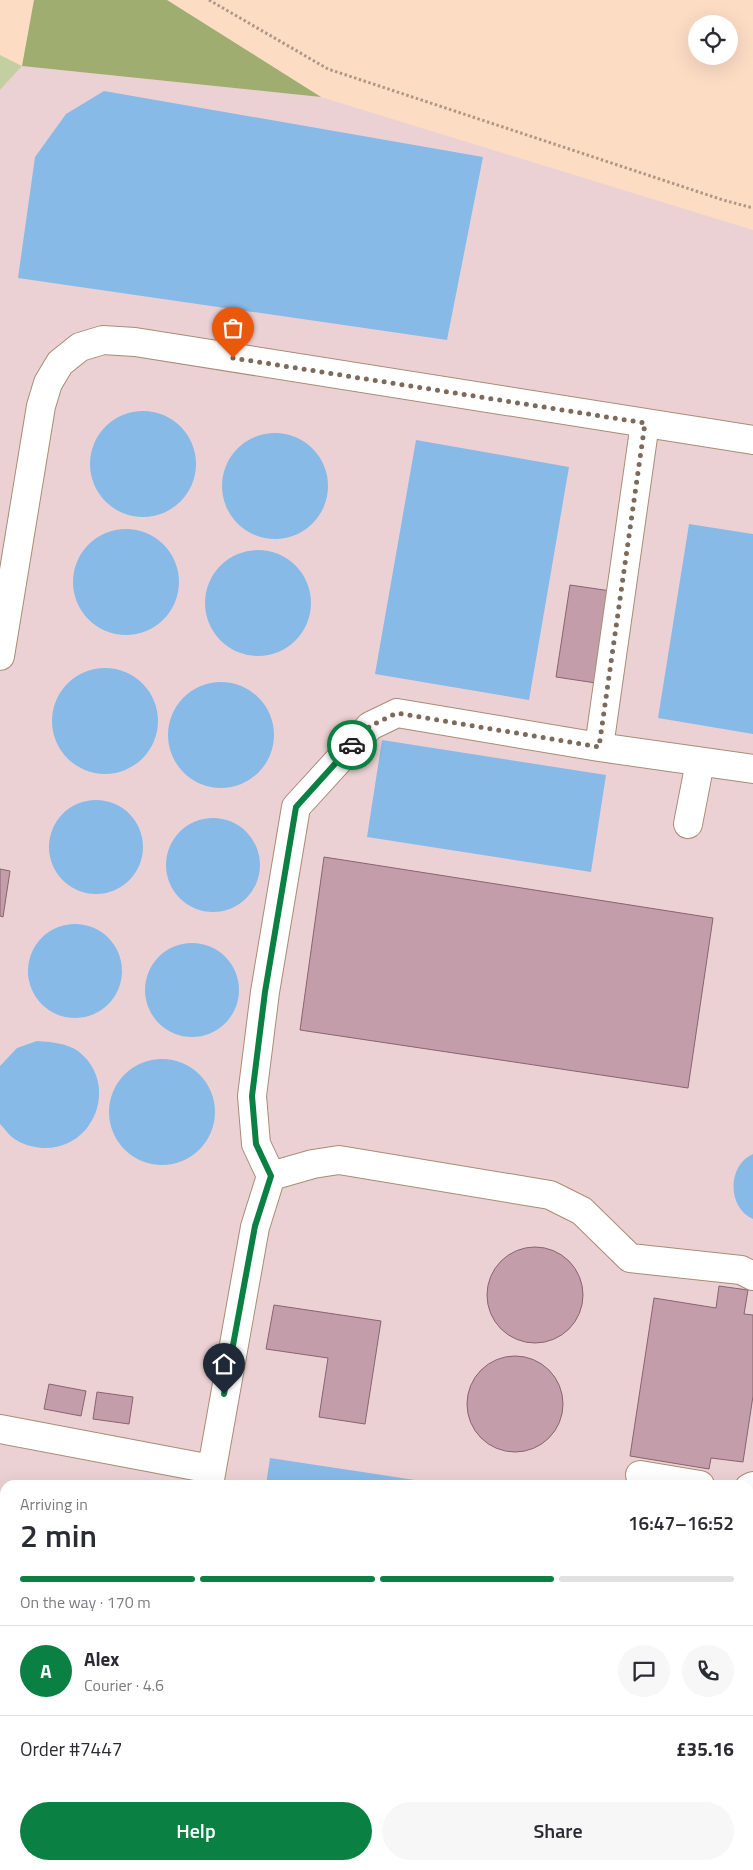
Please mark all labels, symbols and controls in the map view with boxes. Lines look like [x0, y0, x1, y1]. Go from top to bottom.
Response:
map controls [688, 15, 738, 65]
button: locate [688, 15, 738, 65]
pin [212, 307, 254, 358]
icon: bag [219, 314, 247, 342]
courier [327, 720, 377, 770]
icon: car [338, 731, 366, 759]
pin [203, 1343, 245, 1394]
icon: home [210, 1350, 238, 1378]
text: Arriving in [20, 1492, 88, 1516]
text: 16:47–16:52 [628, 1508, 734, 1537]
text: 2 min [20, 1511, 97, 1559]
text: On the way · 170 m [20, 1590, 151, 1614]
text: Alex [84, 1644, 119, 1673]
button: chat [618, 1645, 670, 1697]
button: phone [682, 1645, 734, 1697]
text: A [40, 1656, 52, 1685]
text: Courier · 4.6 [84, 1673, 164, 1697]
text: Order #7447 [20, 1734, 122, 1763]
text: £35.16 [676, 1734, 734, 1763]
button: Help [20, 1802, 372, 1860]
button: Share [382, 1802, 734, 1860]

